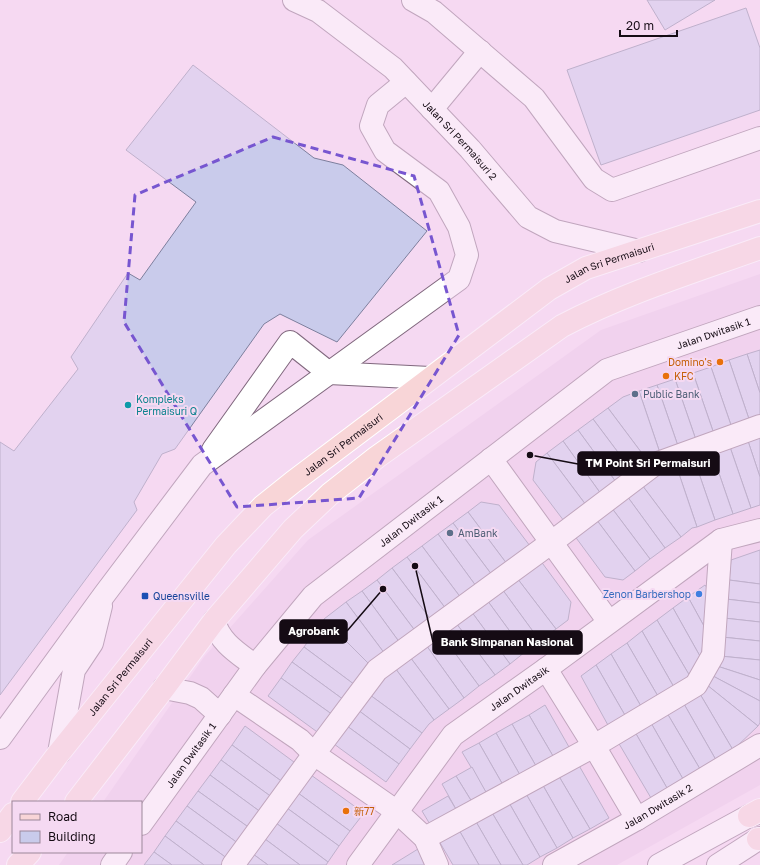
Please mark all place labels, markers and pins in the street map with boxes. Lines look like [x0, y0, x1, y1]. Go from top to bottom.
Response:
place label: Domino's [668, 356, 712, 368]
marker: Domino's [715, 357, 725, 367]
place label: KFC [674, 370, 694, 382]
marker: KFC [661, 371, 671, 381]
place label: Public Bank [643, 388, 700, 400]
marker: Public Bank [630, 389, 640, 399]
place label: Kompleks Permaisuri Q [136, 393, 197, 417]
marker: Kompleks Permaisuri Q [123, 400, 133, 410]
callout: TM Point Sri Permaisuri [578, 452, 719, 475]
place label: AmBank [458, 527, 498, 539]
marker: AmBank [445, 528, 455, 538]
place label: Zenon Barbershop [603, 588, 691, 600]
marker: Zenon Barbershop [694, 589, 704, 599]
place label: Queensville [153, 590, 210, 602]
marker: Queensville [140, 591, 150, 601]
callout: Agrobank [280, 620, 347, 643]
callout: Bank Simpanan Nasional [433, 631, 582, 654]
place label: 新77 [354, 805, 375, 817]
marker: 新77 [341, 806, 351, 816]

